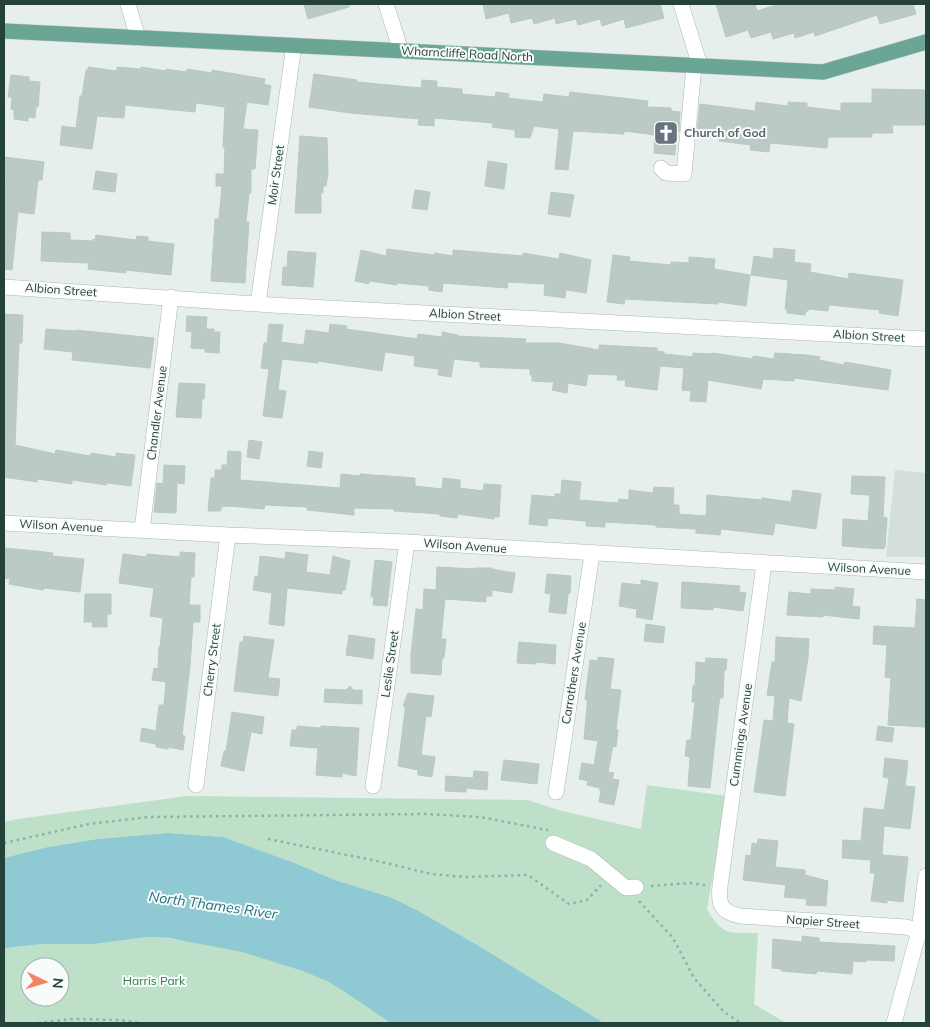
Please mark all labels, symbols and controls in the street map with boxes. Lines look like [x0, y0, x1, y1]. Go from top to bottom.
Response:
street label: Wharncliffe Road North [401, 43, 533, 64]
church icon: Church of God [653, 120, 679, 146]
place label: Church of God [684, 125, 766, 140]
street label: Moir Street [264, 144, 287, 206]
street label: Albion Street [25, 280, 97, 299]
street label: Albion Street [429, 305, 501, 324]
street label: Albion Street [833, 326, 905, 345]
street label: Chandler Avenue [143, 365, 170, 461]
street label: Wilson Avenue [19, 516, 103, 535]
street label: Wilson Avenue [423, 535, 507, 556]
street label: Wilson Avenue [827, 559, 911, 578]
street label: Carrothers Avenue [558, 621, 589, 725]
street label: Cherry Street [200, 623, 223, 697]
street label: Leslie Street [377, 629, 402, 698]
street label: Cummings Avenue [726, 682, 755, 788]
water label: North Thames River [148, 887, 279, 923]
street label: Napier Street [786, 911, 860, 932]
north arrow [20, 957, 70, 1007]
park label: Harris Park [123, 973, 186, 988]
text: N [49, 977, 67, 989]

